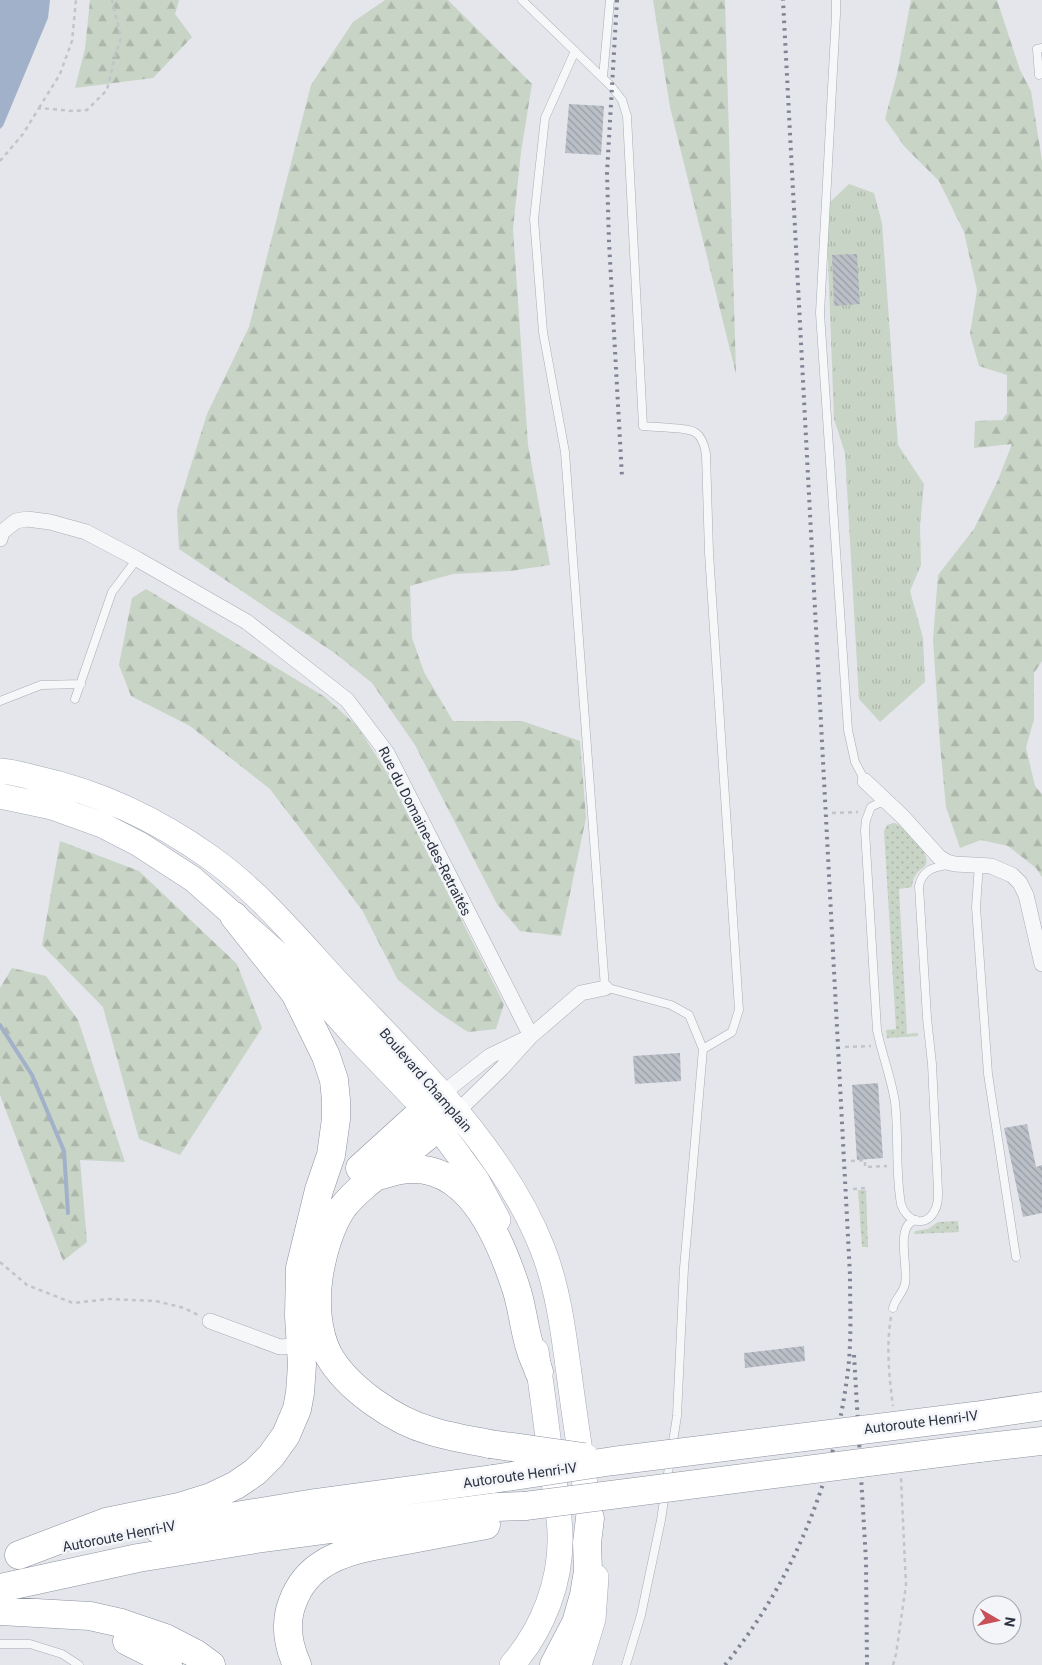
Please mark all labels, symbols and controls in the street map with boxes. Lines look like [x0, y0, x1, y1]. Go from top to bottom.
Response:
street label: Rue du Domaine-des-Retraités [375, 744, 475, 918]
street label: Boulevard Champlain [377, 1025, 475, 1135]
street label: Autoroute Henri-IV [863, 1407, 979, 1437]
street label: Autoroute Henri-IV [462, 1459, 578, 1491]
street label: Autoroute Henri-IV [61, 1517, 177, 1555]
north arrow [972, 1595, 1022, 1645]
text: N [1001, 1616, 1019, 1628]

